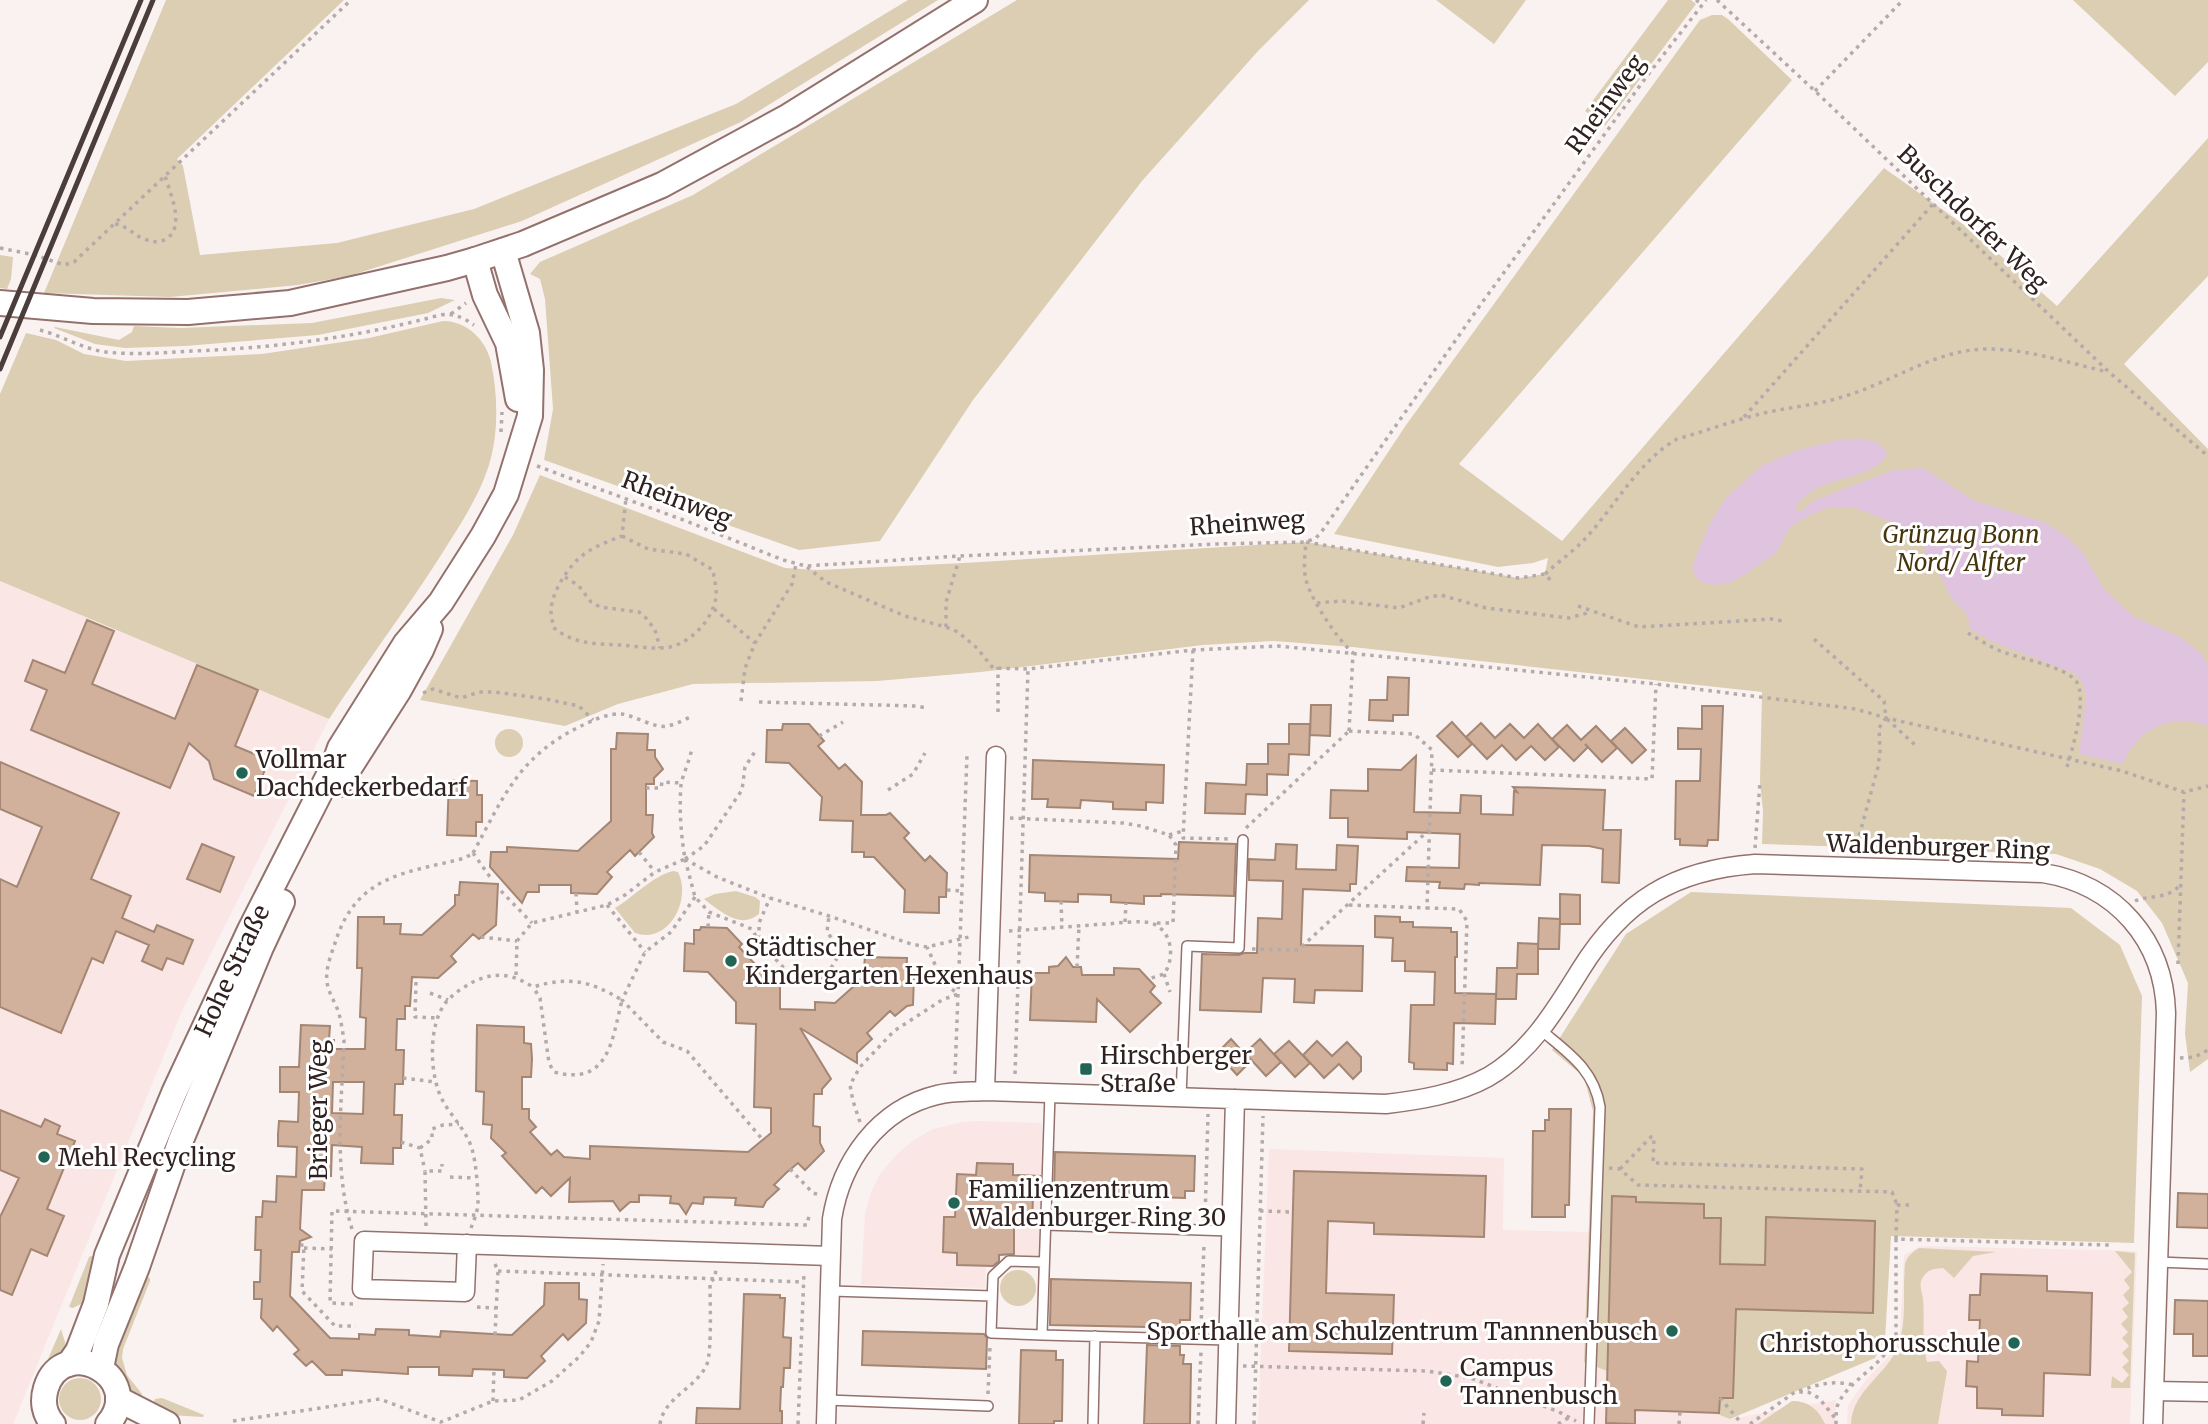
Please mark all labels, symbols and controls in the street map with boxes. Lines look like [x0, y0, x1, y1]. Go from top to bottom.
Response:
street label: Rheinweg [1558, 48, 1652, 160]
street label: Buschdorfer Weg [1891, 138, 2055, 298]
street label: Rheinweg [617, 464, 737, 534]
street label: Rheinweg [1188, 503, 1306, 542]
park label: Grünzug Bonn Nord/ Alfter [1882, 519, 2040, 578]
place label: Vollmar Dachdeckerbedarf [255, 744, 468, 803]
marker: Vollmar Dachdeckerbedarf [234, 765, 250, 781]
street label: Waldenburger Ring [1825, 828, 2051, 866]
street label: Hohe Straße [187, 899, 276, 1041]
place label: Städtischer Kindergarten Hexenhaus [745, 932, 1033, 991]
marker: Städtischer Kindergarten Hexenhaus [723, 953, 739, 969]
street label: Brieger Weg [303, 1039, 334, 1180]
place label: Hirschberger Straße [1100, 1040, 1252, 1099]
marker: Hirschberger Straße [1078, 1061, 1094, 1077]
place label: Mehl Recycling [58, 1142, 236, 1173]
marker: Mehl Recycling [36, 1149, 52, 1165]
place label: Familienzentrum Waldenburger Ring 30 [967, 1174, 1226, 1233]
marker: Familienzentrum Waldenburger Ring 30 [946, 1195, 962, 1211]
place label: Sporthalle am Schulzentrum Tannnenbusch [1147, 1316, 1658, 1347]
marker: Sporthalle am Schulzentrum Tannnenbusch [1664, 1323, 1680, 1339]
place label: Christophorusschule [1760, 1328, 2000, 1359]
marker: Christophorusschule [2006, 1335, 2022, 1351]
place label: Campus Tannenbusch [1460, 1352, 1618, 1411]
marker: Campus Tannenbusch [1438, 1373, 1454, 1389]

